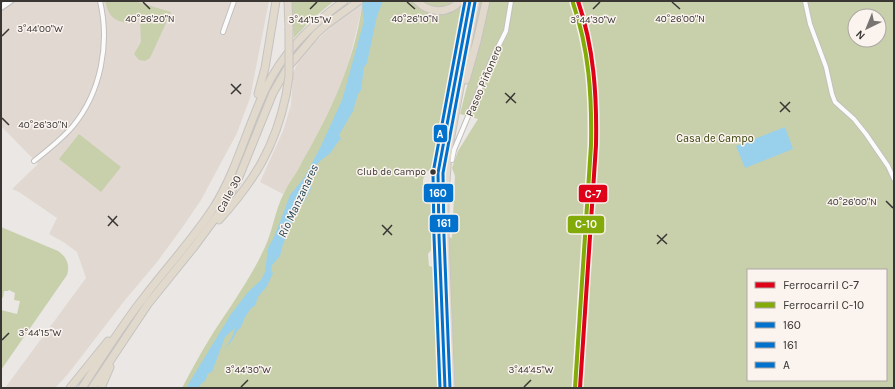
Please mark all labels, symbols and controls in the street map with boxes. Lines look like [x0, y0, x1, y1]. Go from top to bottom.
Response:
north arrow [847, 8, 887, 48]
text: 40°26'20"N [125, 13, 175, 25]
text: 40°26'10"N [392, 13, 438, 25]
text: 40°26'00"N [655, 13, 705, 25]
text: 3°44'15"W [289, 14, 331, 26]
text: 3°44'30"W [570, 14, 616, 26]
text: 3°44'00"W [17, 23, 63, 35]
text: N [853, 28, 868, 42]
street label: Paseo Piñonero [463, 43, 505, 119]
text: 40°26'30"N [18, 119, 68, 131]
line badge: A [433, 124, 448, 143]
text: A [437, 128, 444, 141]
park label: Casa de Campo [676, 132, 754, 145]
water label: Río Manzanares [275, 162, 321, 240]
place label: Club de Campo [357, 166, 426, 178]
marker: Club de Campo [428, 167, 438, 177]
street label: Calle 30 [214, 173, 244, 215]
line badge: 160 [423, 183, 454, 203]
line badge: C-7 [578, 184, 608, 203]
text: 160 [429, 187, 447, 200]
text: C-7 [585, 188, 602, 201]
text: 40°26'00"N [827, 196, 877, 208]
line badge: 161 [429, 214, 459, 233]
line badge: C-10 [567, 215, 605, 234]
text: 161 [437, 217, 451, 230]
text: C-10 [575, 218, 597, 231]
legend [747, 269, 887, 381]
text: Ferrocarril C-7 [783, 278, 859, 292]
text: Ferrocarril C-10 [783, 298, 864, 312]
text: 160 [783, 318, 801, 332]
text: 3°44'15"W [19, 327, 61, 339]
text: 161 [783, 338, 798, 352]
text: A [783, 358, 790, 372]
text: 3°44'30"W [225, 364, 271, 376]
text: 3°44'45"W [508, 364, 554, 376]

